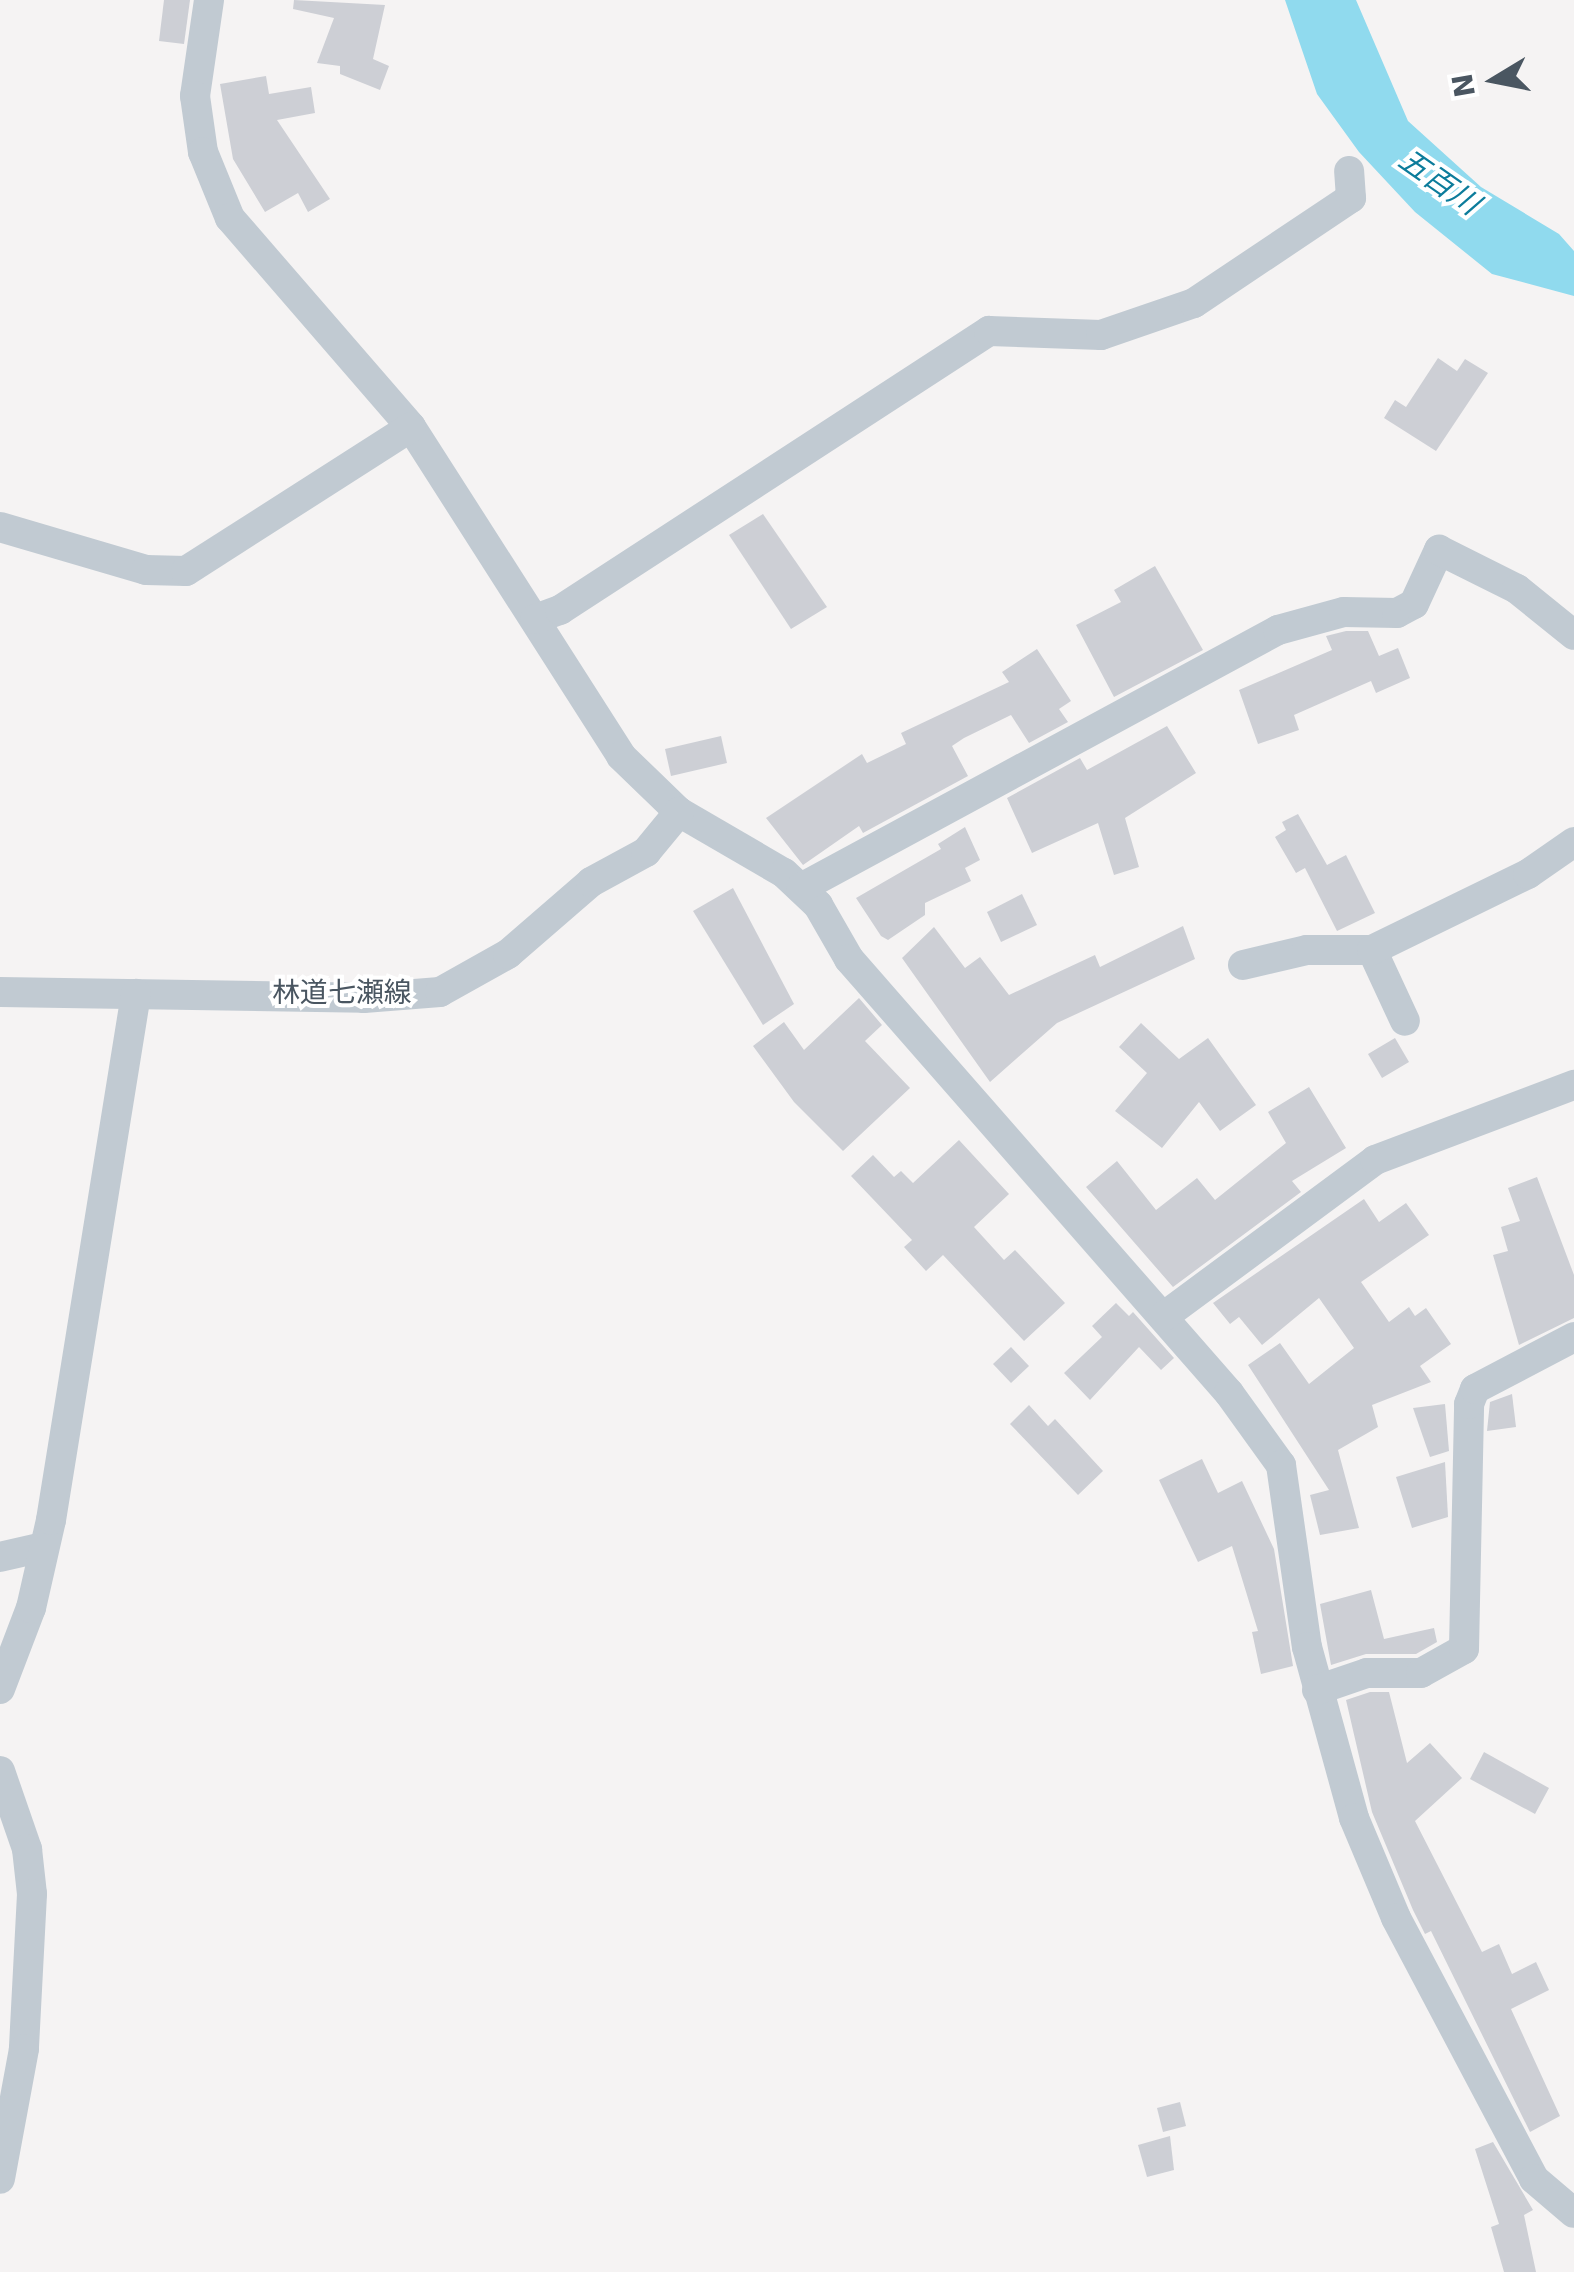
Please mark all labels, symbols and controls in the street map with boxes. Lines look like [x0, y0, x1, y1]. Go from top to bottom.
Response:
north arrow [1444, 30, 1544, 130]
text: N [1446, 71, 1482, 100]
water label: 五百川 [1392, 141, 1486, 223]
street label: 林道七瀬線 [272, 976, 412, 1010]

